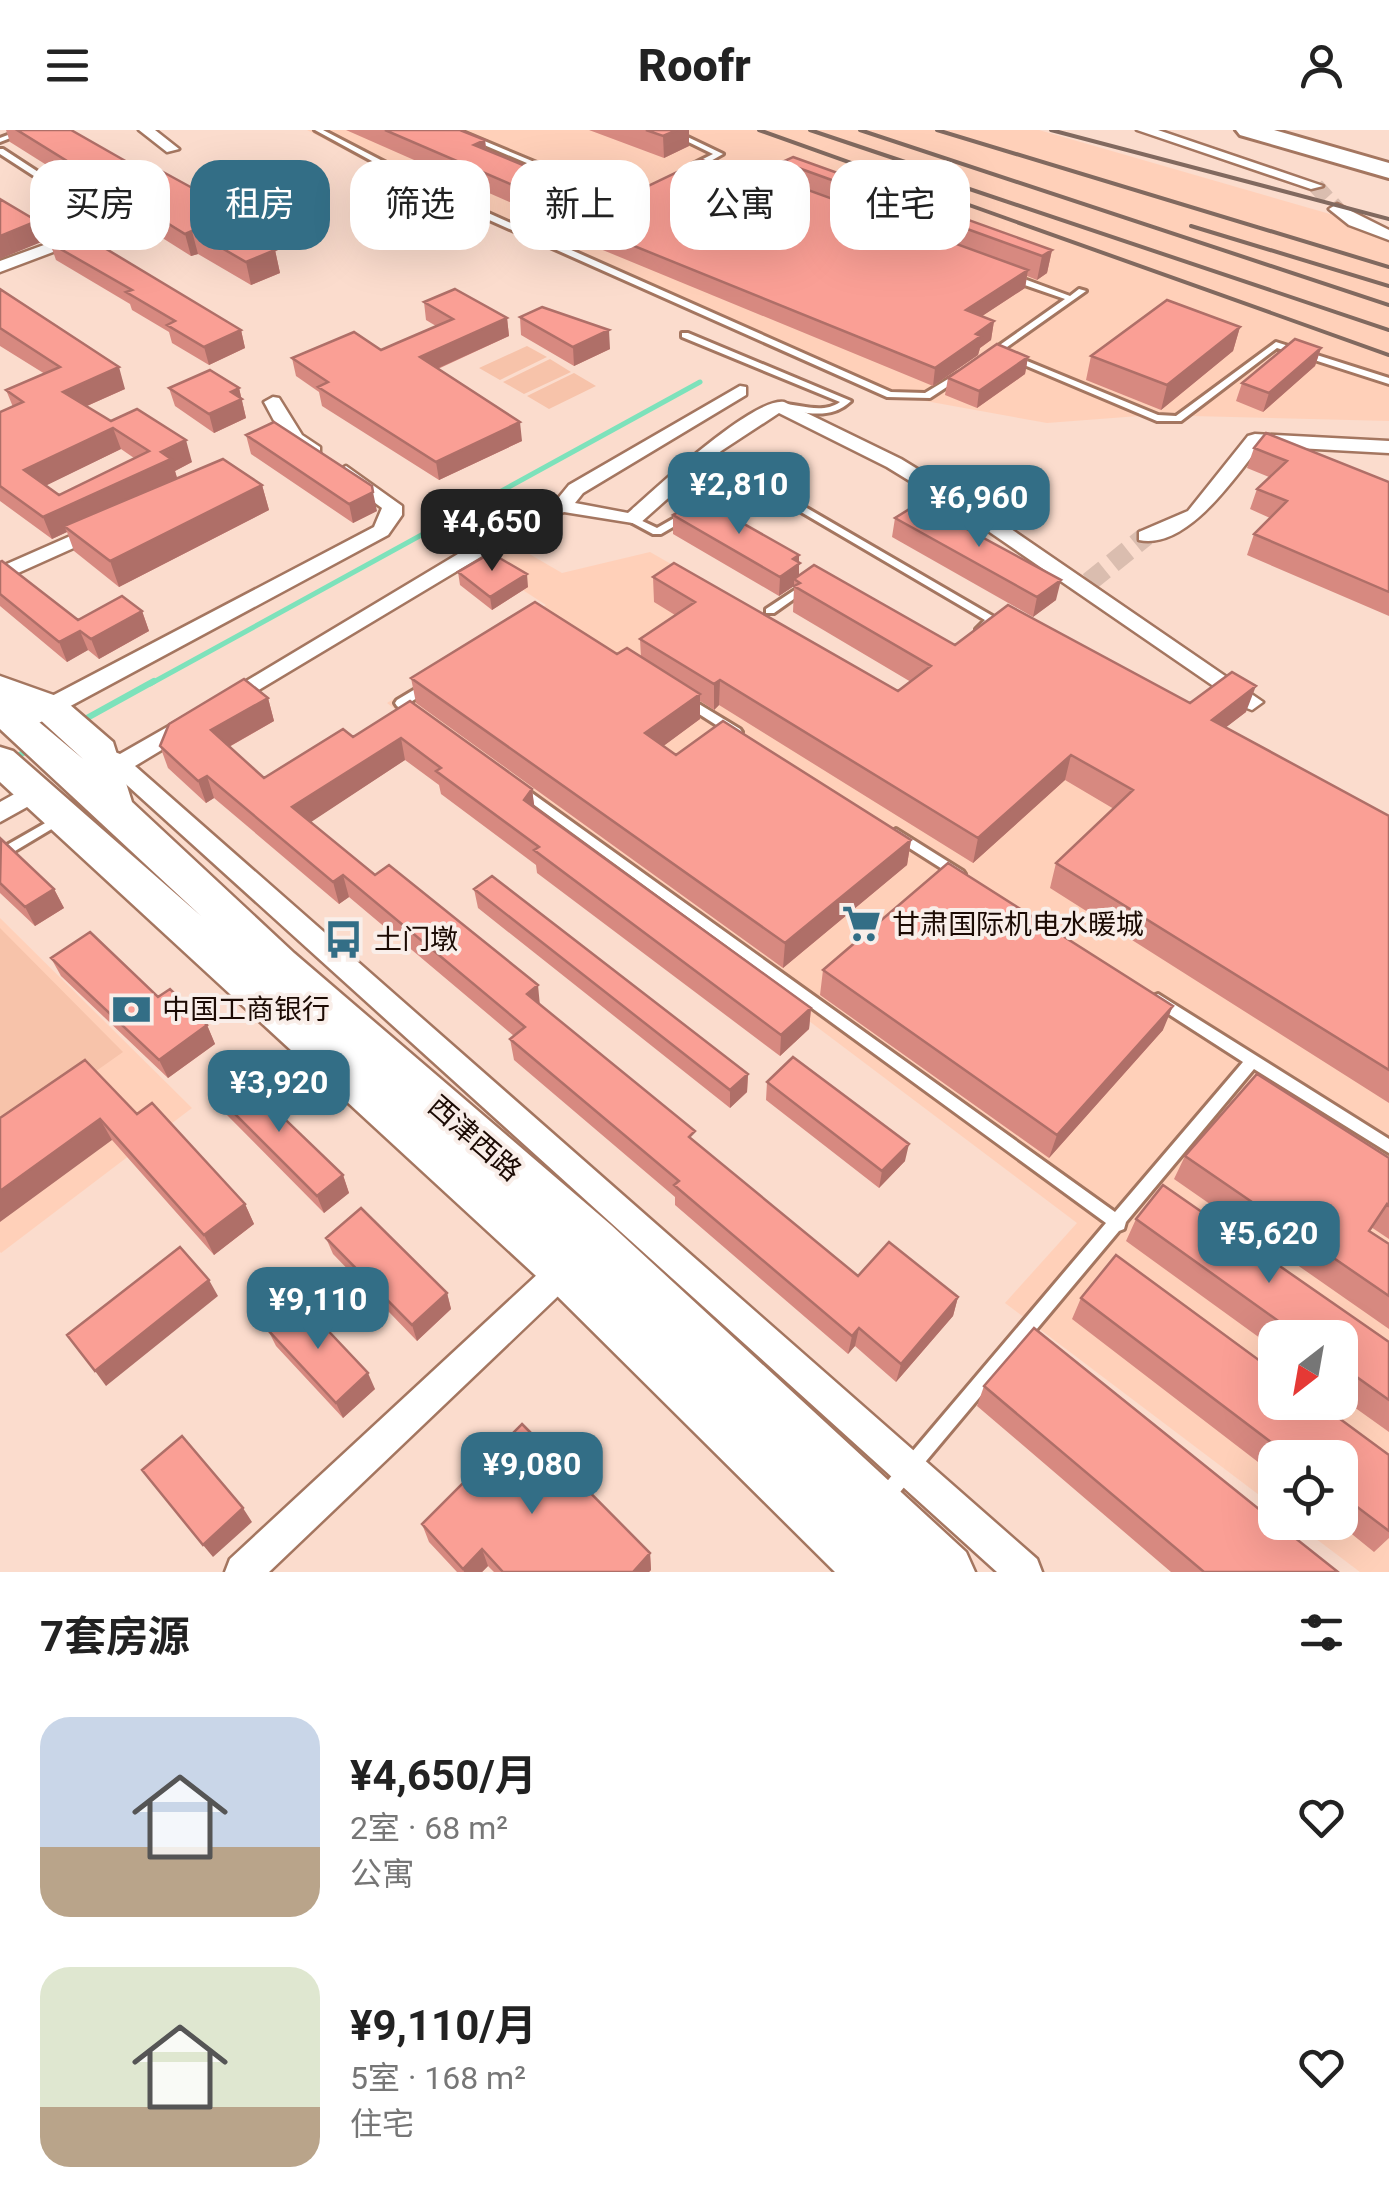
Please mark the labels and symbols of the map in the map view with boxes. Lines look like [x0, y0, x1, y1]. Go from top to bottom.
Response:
pin: ¥2,810 [658, 452, 820, 537]
pin: ¥6,960 [898, 465, 1060, 550]
pin: ¥4,650 [411, 489, 573, 574]
supermarket icon: 甘肃国际机电水暖城 [841, 903, 883, 945]
place label: 甘肃国际机电水暖城 [892, 908, 1144, 941]
bus stop icon: 土门墩 [323, 918, 365, 960]
place label: 土门墩 [374, 923, 458, 956]
bank icon: 中国工商银行 [111, 988, 153, 1030]
place label: 中国工商银行 [162, 993, 330, 1026]
pin: ¥3,920 [198, 1050, 360, 1135]
street label: 西津西路 [422, 1089, 528, 1188]
pin: ¥5,620 [1188, 1201, 1350, 1286]
pin: ¥9,110 [237, 1267, 399, 1352]
north arrow [1258, 1320, 1358, 1420]
pin: ¥9,080 [451, 1432, 613, 1517]

